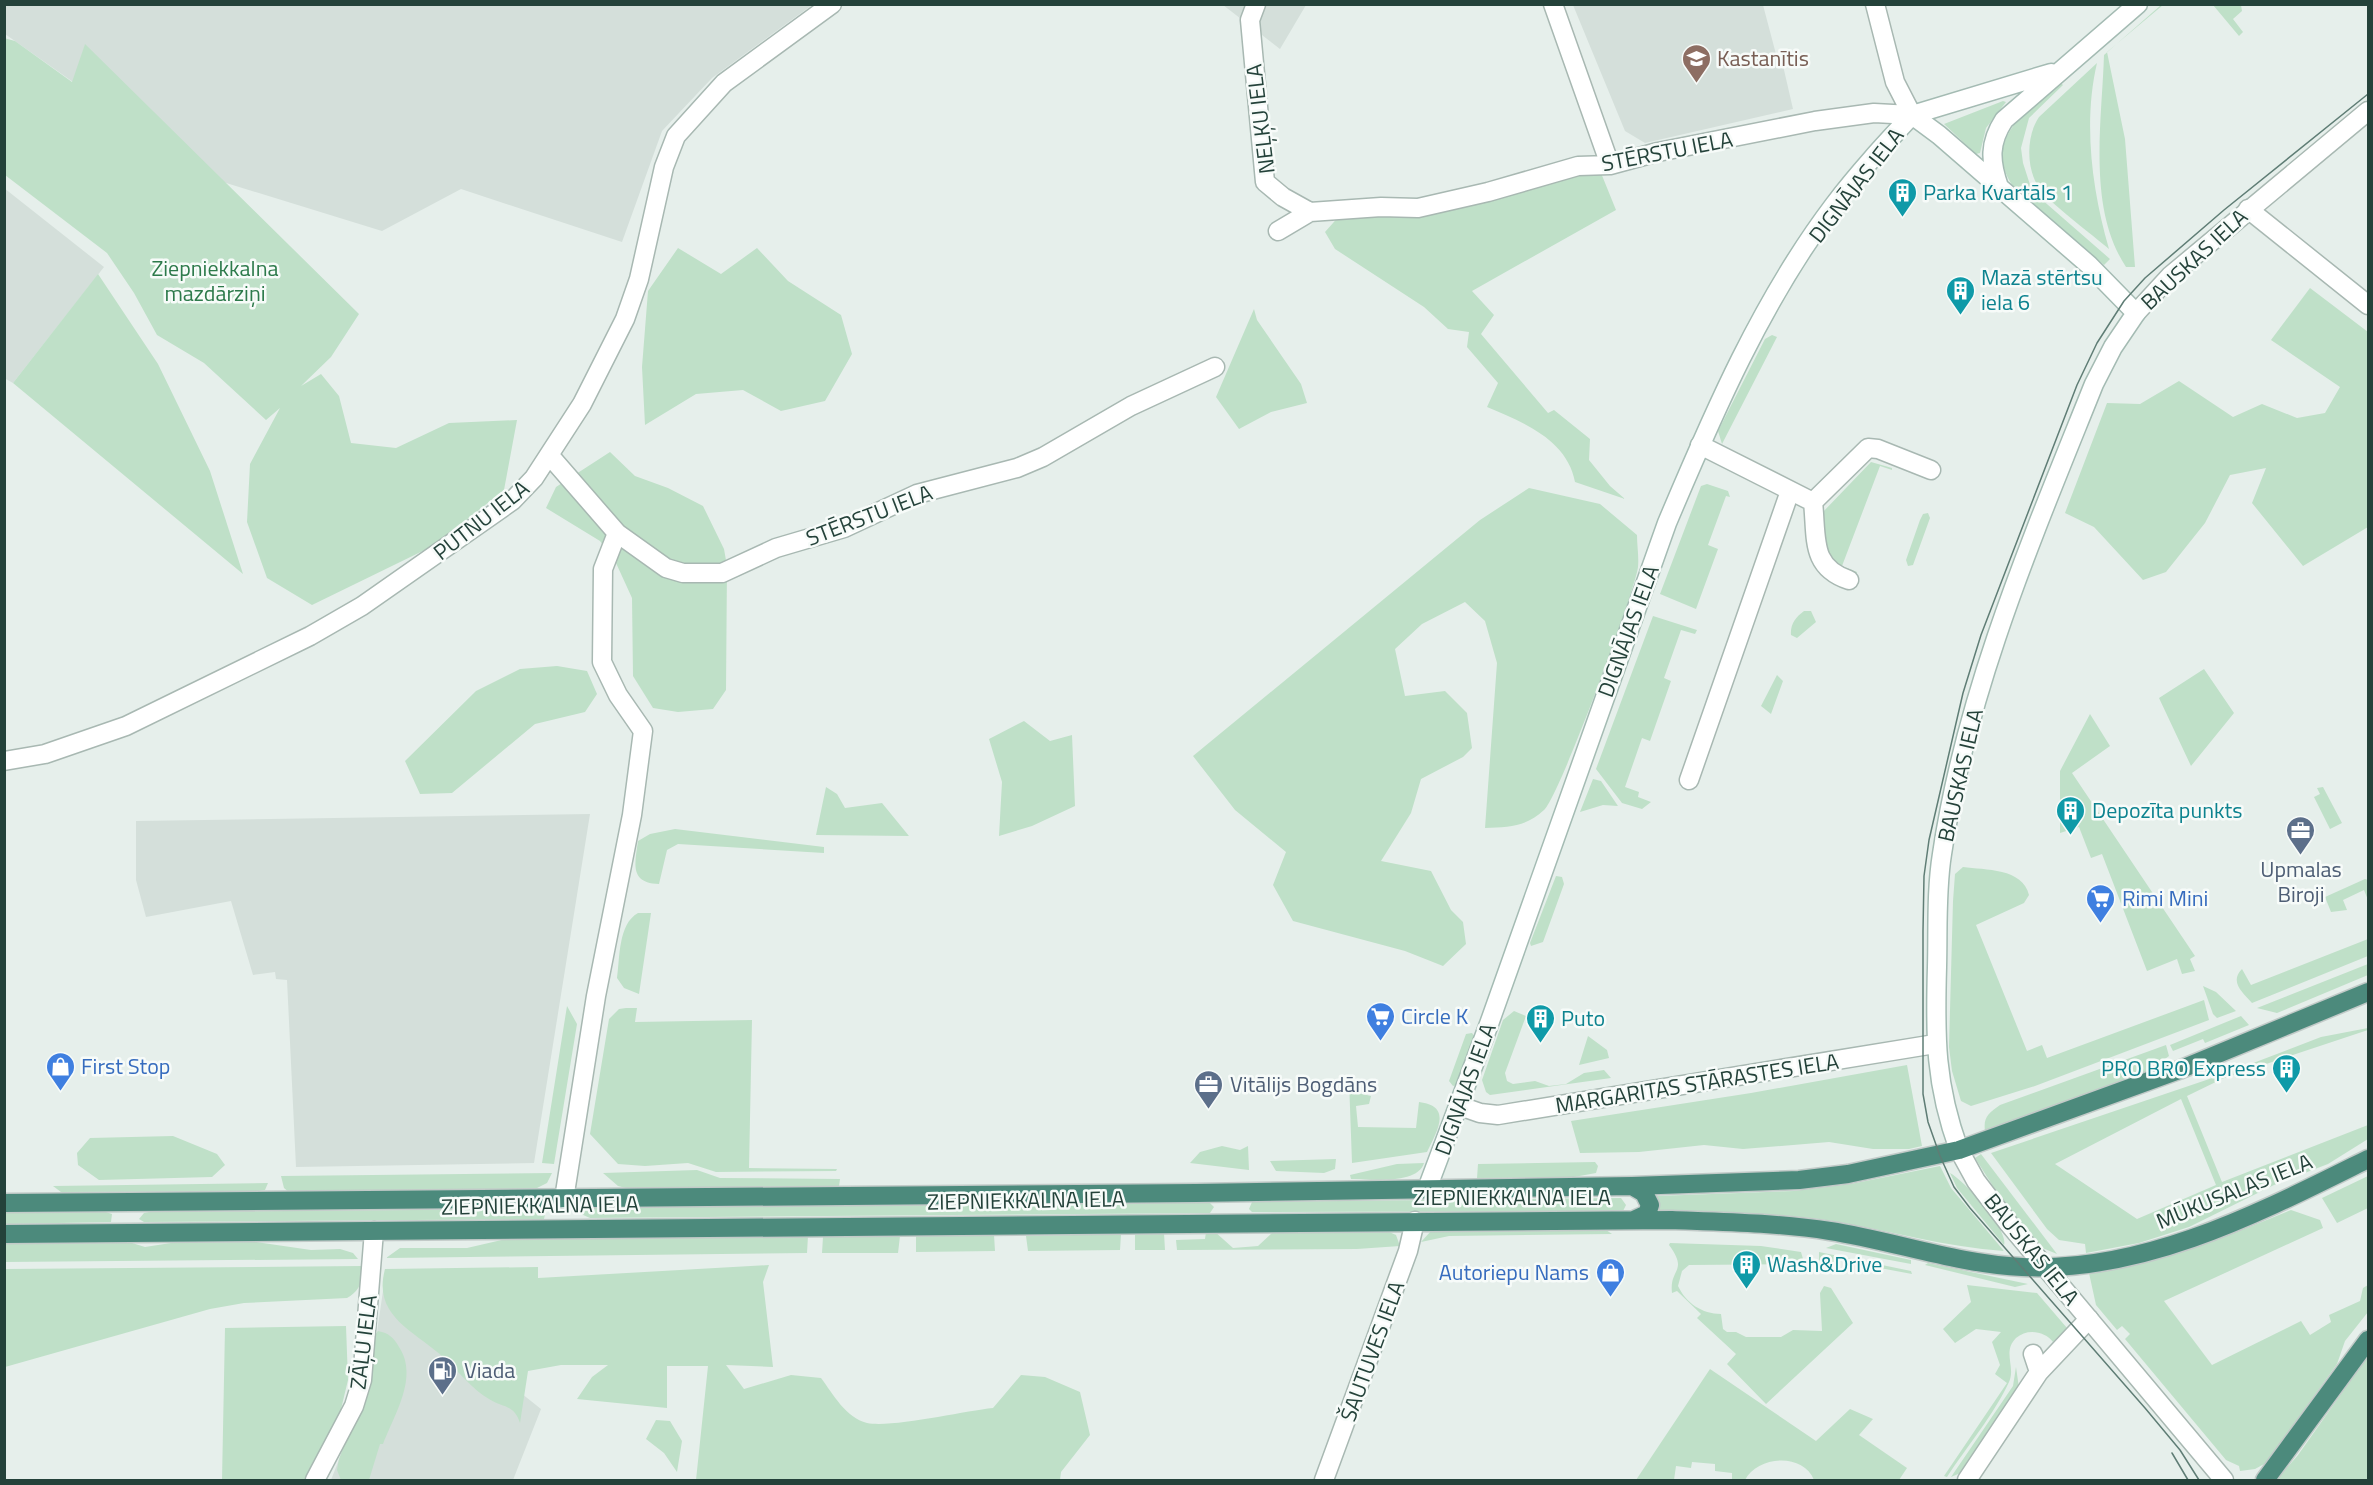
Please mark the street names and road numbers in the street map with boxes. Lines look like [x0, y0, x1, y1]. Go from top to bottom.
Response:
street label: NEĻĶU IELA [1236, 62, 1284, 176]
street label: DIGNĀJAS IELA [1800, 120, 1912, 250]
street label: STĒRSTU IELA [1599, 122, 1735, 180]
street label: BAUSKAS IELA [2133, 200, 2255, 318]
street label: PUTNU IELA [426, 472, 536, 568]
street label: STĒRSTU IELA [801, 475, 937, 555]
street label: DIGNĀJAS IELA [1588, 560, 1668, 702]
street label: BAUSKAS IELA [1928, 705, 1992, 845]
street label: DIGNĀJAS IELA [1425, 1018, 1505, 1160]
street label: MARGARITAS STĀRASTES IELA [1553, 1044, 1841, 1122]
street label: MŪKUSALAS IELA [2151, 1144, 2317, 1238]
street label: ZIEPNIEKKALNA IELA [1413, 1180, 1611, 1214]
street label: ZIEPNIEKKALNA IELA [927, 1181, 1125, 1219]
street label: ZIEPNIEKKALNA IELA [441, 1186, 639, 1224]
street label: BAUSKAS IELA [1976, 1186, 2088, 1312]
street label: ŠAUTUVES IELA [1331, 1276, 1413, 1426]
street label: ZĀĻU IELA [340, 1293, 386, 1391]

